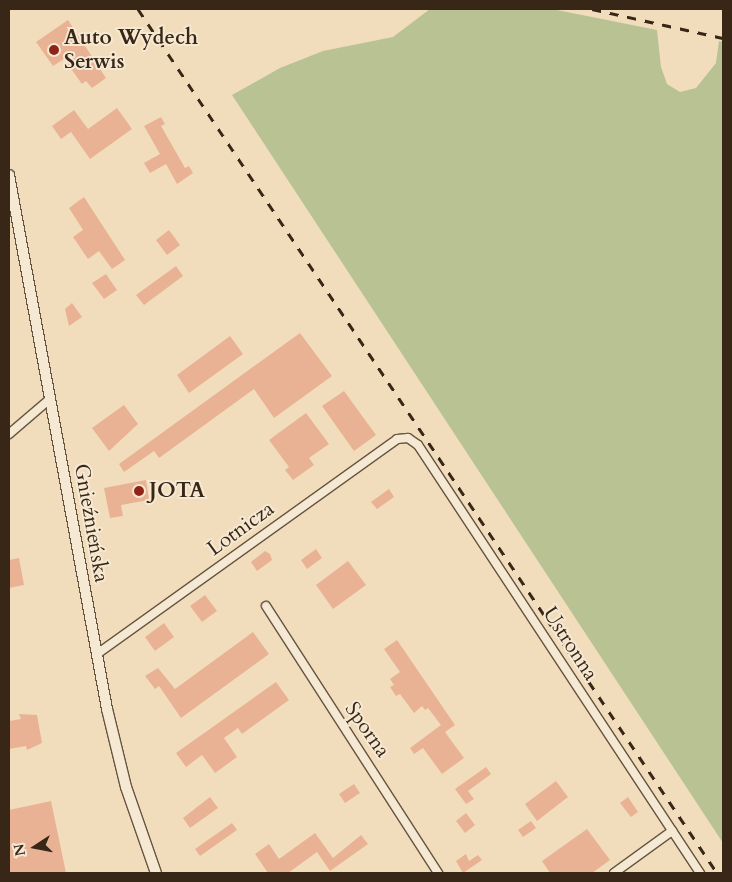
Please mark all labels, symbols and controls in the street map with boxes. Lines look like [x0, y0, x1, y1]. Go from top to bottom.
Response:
place label: Auto Wydech Serwis [64, 25, 198, 75]
marker: Auto Wydech Serwis [48, 44, 60, 56]
street label: Gnieźnieńska [68, 462, 114, 584]
place label: JOTA [149, 478, 205, 504]
marker: JOTA [133, 485, 145, 497]
street label: Lotnicza [203, 496, 279, 562]
street label: Ustronna [537, 602, 603, 686]
street label: Sporna [339, 697, 395, 763]
north arrow [10, 822, 60, 872]
text: N [9, 842, 30, 858]

